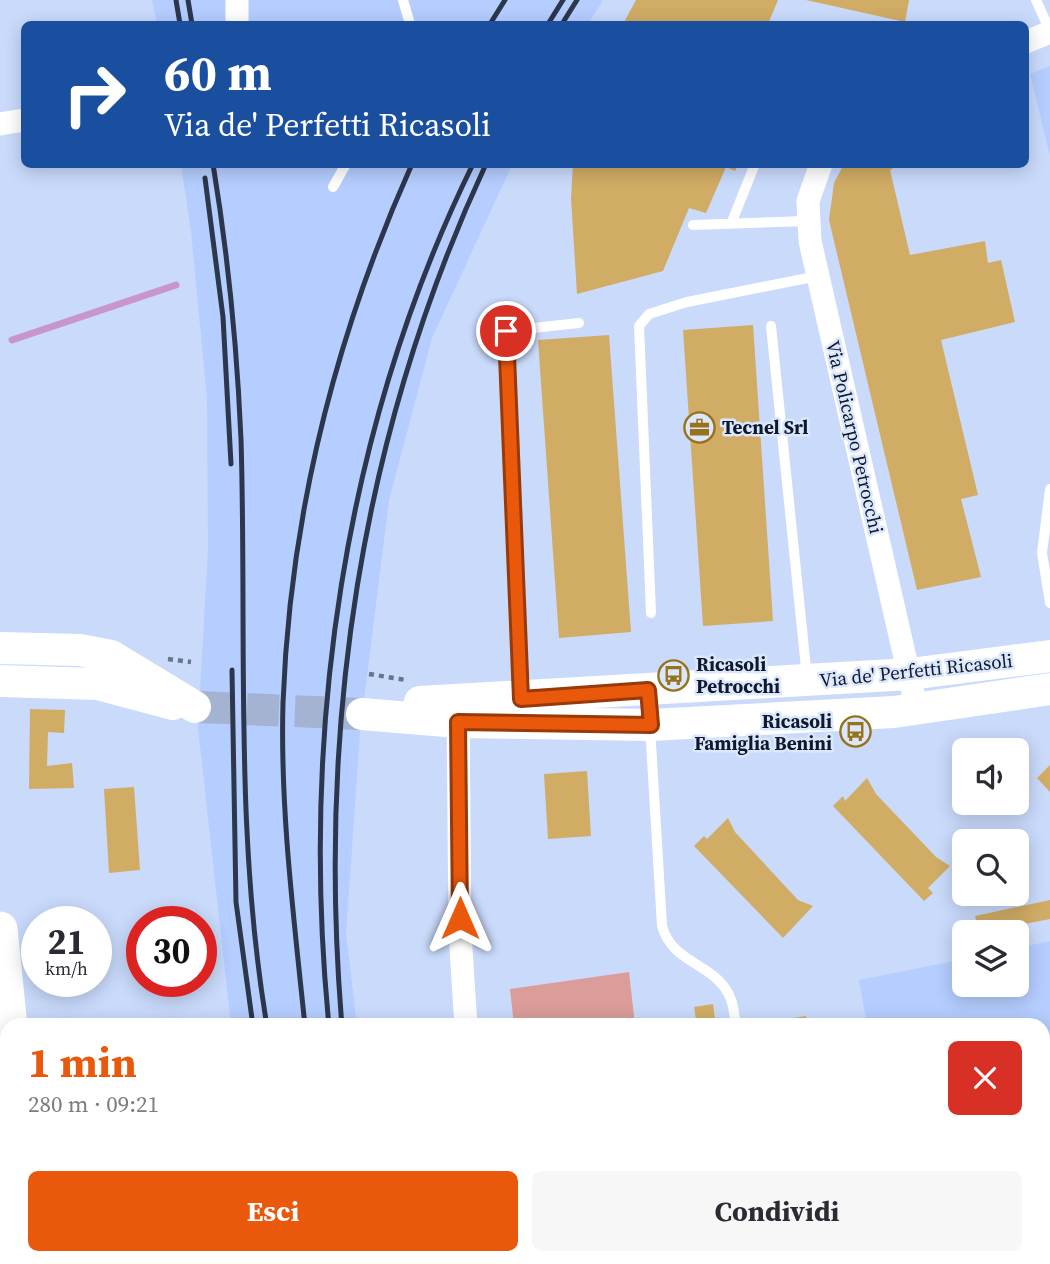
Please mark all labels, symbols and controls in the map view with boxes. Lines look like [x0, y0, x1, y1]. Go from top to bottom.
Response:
text: 60 m [164, 39, 272, 106]
icon: right [49, 49, 140, 140]
text: Via de' Perfetti Ricasoli [164, 103, 491, 147]
pin [476, 301, 536, 361]
icon: arrive [487, 312, 525, 350]
street label: Via Policarpo Petrocchi [820, 338, 890, 536]
office icon: Tecnel Srl [682, 410, 716, 444]
place label: Tecnel Srl [722, 414, 809, 440]
street label: Via de' Perfetti Ricasoli [818, 647, 1014, 693]
place label: Ricasoli Petrocchi [696, 651, 780, 699]
bus stop icon: Ricasoli Petrocchi [656, 658, 690, 692]
place label: Ricasoli Famiglia Benini [694, 708, 832, 756]
bus stop icon: Ricasoli Famiglia Benini [838, 715, 872, 749]
map controls [952, 738, 1029, 997]
button: sound [952, 738, 1029, 815]
button: search [952, 829, 1029, 906]
position arrow [423, 881, 497, 955]
speed limit sign: 30 [126, 906, 217, 997]
text: 21 [48, 918, 85, 966]
button: layers [952, 920, 1029, 997]
text: km/h [45, 956, 88, 981]
text: 1 min [28, 1033, 137, 1091]
button: close [948, 1041, 1022, 1115]
text: 280 m · 09:21 [28, 1088, 159, 1120]
button: Esci [28, 1171, 518, 1251]
button: Condividi [532, 1171, 1022, 1251]

